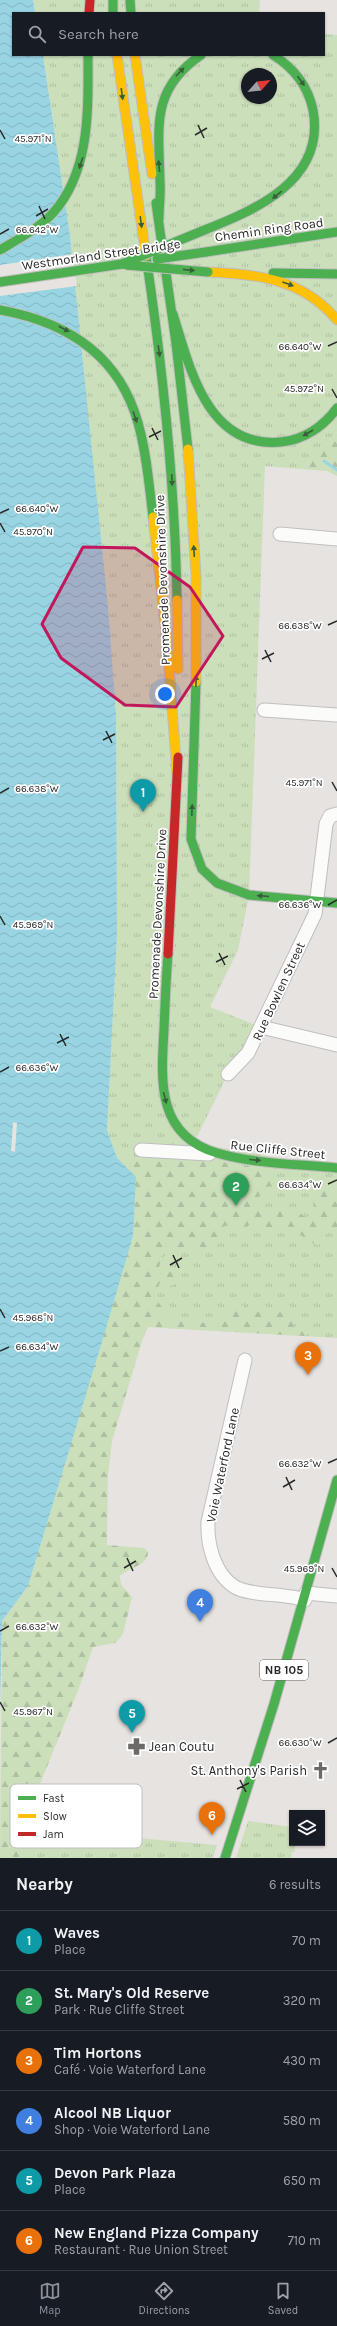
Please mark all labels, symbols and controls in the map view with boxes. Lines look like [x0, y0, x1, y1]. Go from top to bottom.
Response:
search box [12, 12, 325, 56]
icon: search [26, 23, 48, 45]
text: Search here [58, 25, 139, 43]
one-way arrow [175, 67, 185, 77]
north arrow [241, 68, 277, 104]
one-way arrow [297, 76, 305, 86]
one-way arrow [119, 88, 125, 100]
text: 45.971°N [14, 133, 52, 145]
one-way arrow [78, 158, 84, 170]
one-way arrow [156, 160, 162, 173]
one-way arrow [272, 191, 283, 199]
street label: Chemin Ring Road [214, 214, 324, 245]
one-way arrow [138, 216, 144, 228]
text: 66.642°W [16, 224, 58, 236]
street label: Westmorland Street Bridge [21, 236, 182, 273]
one-way arrow [183, 267, 195, 273]
one-way arrow [282, 282, 294, 288]
one-way arrow [58, 326, 69, 332]
text: 66.640°W [279, 341, 321, 353]
one-way arrow [156, 345, 162, 357]
text: 45.972°N [284, 383, 324, 395]
one-way arrow [133, 411, 139, 423]
one-way arrow [302, 430, 314, 437]
one-way arrow [169, 474, 175, 487]
street label: Promenade Devonshire Drive [152, 494, 173, 665]
text: 66.640°W [16, 503, 58, 515]
text: 45.970°N [13, 526, 53, 538]
one-way arrow [191, 545, 198, 557]
text: 66.638°W [278, 620, 322, 632]
one-way arrow [193, 674, 199, 687]
your location [155, 684, 175, 704]
text: 45.971°N [285, 777, 323, 789]
pin: 1 [130, 779, 156, 812]
text: 66.638°W [15, 783, 59, 795]
one-way arrow [189, 803, 195, 816]
street label: Promenade Devonshire Drive [146, 828, 169, 1000]
one-way arrow [257, 893, 269, 900]
text: 66.636°W [279, 899, 322, 911]
text: 45.969°N [13, 919, 53, 931]
street label: Rue Bowlen Street [249, 939, 308, 1043]
text: 66.636°W [16, 1062, 59, 1074]
one-way arrow [162, 1092, 168, 1104]
street label: Rue Cliffe Street [230, 1137, 326, 1162]
one-way arrow [249, 1157, 261, 1164]
pin: 2 [223, 1173, 249, 1206]
text: 66.634°W [279, 1179, 321, 1191]
text: 45.968°N [13, 1312, 53, 1324]
text: 66.634°W [16, 1341, 58, 1353]
pin: 3 [295, 1342, 321, 1375]
street label: Voie Waterford Lane [203, 1406, 242, 1524]
text: 66.632°W [278, 1458, 322, 1470]
text: 45.969°N [284, 1563, 324, 1575]
pin: 4 [187, 1589, 213, 1622]
text: 66.632°W [15, 1621, 59, 1633]
road number: NB 105 [260, 1660, 308, 1680]
pin: 5 [119, 1700, 145, 1733]
text: 45.967°N [13, 1706, 53, 1718]
pharmacy icon: Jean Coutu [126, 1736, 146, 1756]
text: 66.630°W [278, 1737, 322, 1749]
place label: Jean Coutu [149, 1739, 215, 1754]
church icon: St. Anthony's Parish [310, 1760, 330, 1780]
place label: St. Anthony's Parish [191, 1763, 307, 1778]
legend [10, 1784, 142, 1848]
text: Fast [43, 1792, 64, 1805]
pin: 6 [199, 1802, 225, 1835]
text: Slow [43, 1810, 67, 1823]
map controls [289, 1810, 325, 1846]
button: layers [289, 1810, 325, 1846]
text: Jam [43, 1828, 64, 1841]
text: Nearby [16, 1874, 73, 1894]
text: 6 results [269, 1877, 321, 1892]
text: Waves [54, 1924, 100, 1942]
text: 1 [27, 1933, 31, 1948]
text: 70 m [292, 1933, 321, 1948]
text: Place [54, 1942, 85, 1957]
text: St. Mary's Old Reserve [54, 1984, 209, 2002]
text: 2 [25, 1993, 33, 2008]
text: 320 m [283, 1993, 321, 2008]
text: Park · Rue Cliffe Street [54, 2002, 184, 2017]
text: Tim Hortons [54, 2044, 142, 2062]
text: 3 [25, 2053, 33, 2068]
text: 430 m [283, 2053, 321, 2068]
text: Café · Voie Waterford Lane [54, 2062, 206, 2077]
text: Alcool NB Liquor [54, 2104, 171, 2122]
text: 4 [25, 2113, 33, 2128]
text: 580 m [283, 2113, 321, 2128]
text: Shop · Voie Waterford Lane [54, 2122, 210, 2137]
text: Devon Park Plaza [54, 2164, 176, 2182]
text: 5 [25, 2173, 33, 2188]
text: 650 m [283, 2173, 321, 2188]
text: Place [54, 2182, 85, 2197]
text: New England Pizza Company [54, 2224, 259, 2242]
text: 6 [25, 2233, 33, 2248]
text: 710 m [288, 2233, 321, 2248]
text: Restaurant · Rue Union Street [54, 2242, 228, 2257]
tab: Map [39, 2280, 61, 2317]
tab: Directions [138, 2280, 190, 2317]
tab: Saved [268, 2280, 298, 2317]

